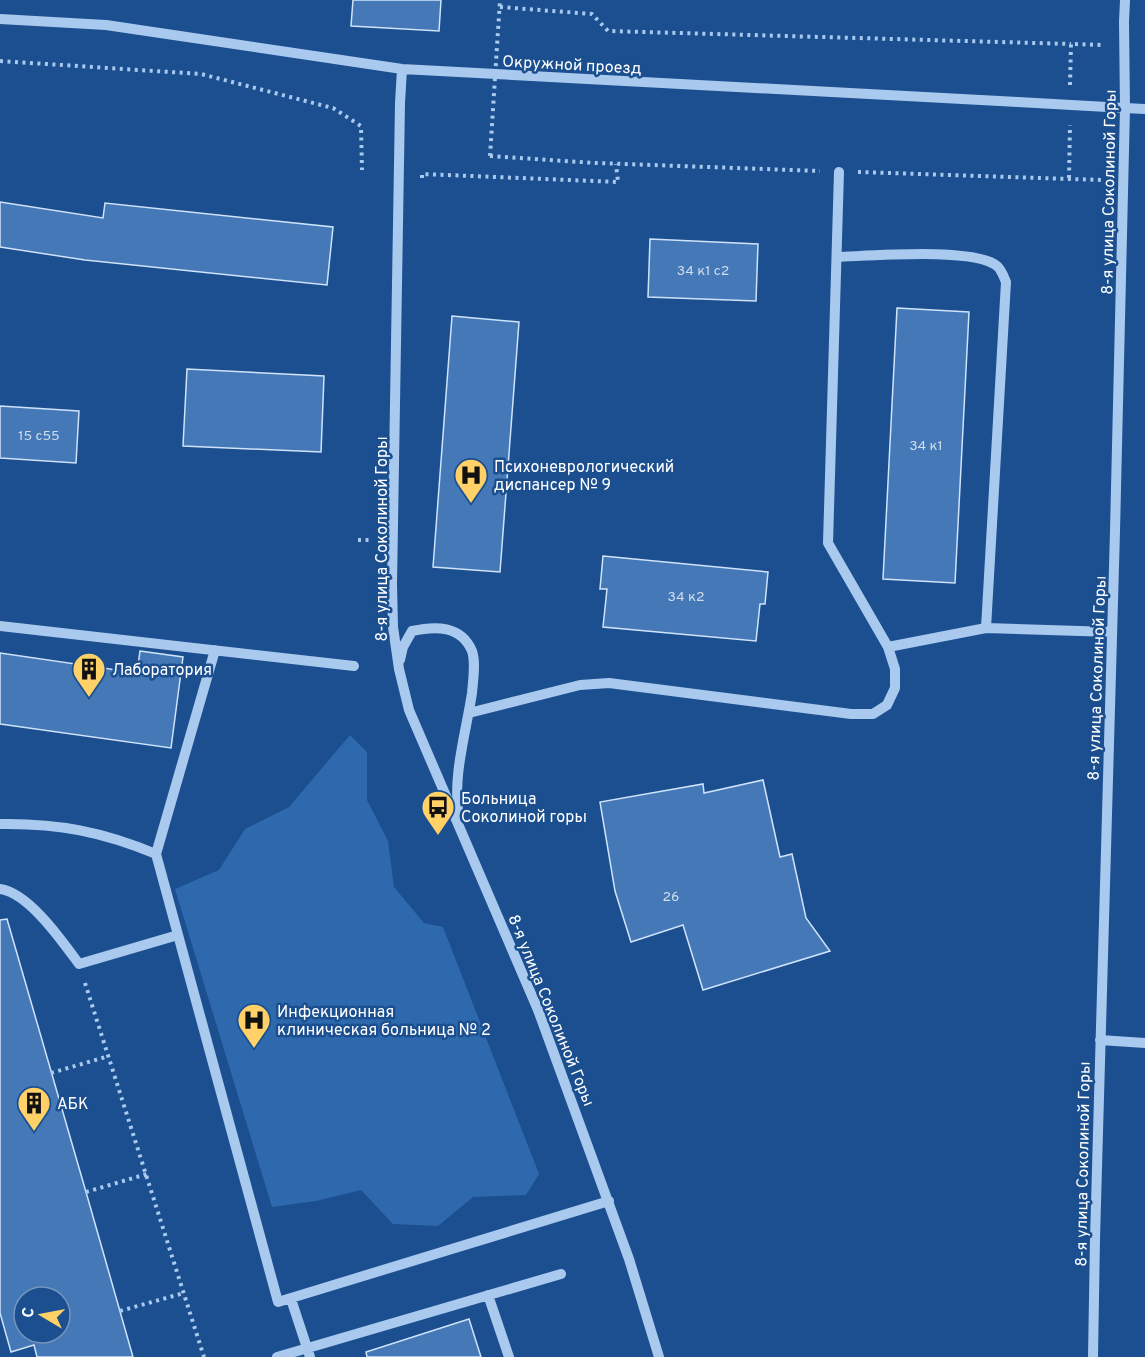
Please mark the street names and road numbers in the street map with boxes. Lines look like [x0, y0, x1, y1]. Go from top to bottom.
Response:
street label: Окружной проезд [502, 52, 642, 80]
street label: 8-я улица Соколиной Горы [1098, 89, 1122, 295]
street label: 8-я улица Соколиной Горы [373, 436, 393, 642]
street label: 8-я улица Соколиной Горы [1084, 575, 1112, 781]
street label: 8-я улица Соколиной Горы [502, 912, 598, 1110]
street label: 8-я улица Соколиной Горы [1072, 1061, 1096, 1267]

